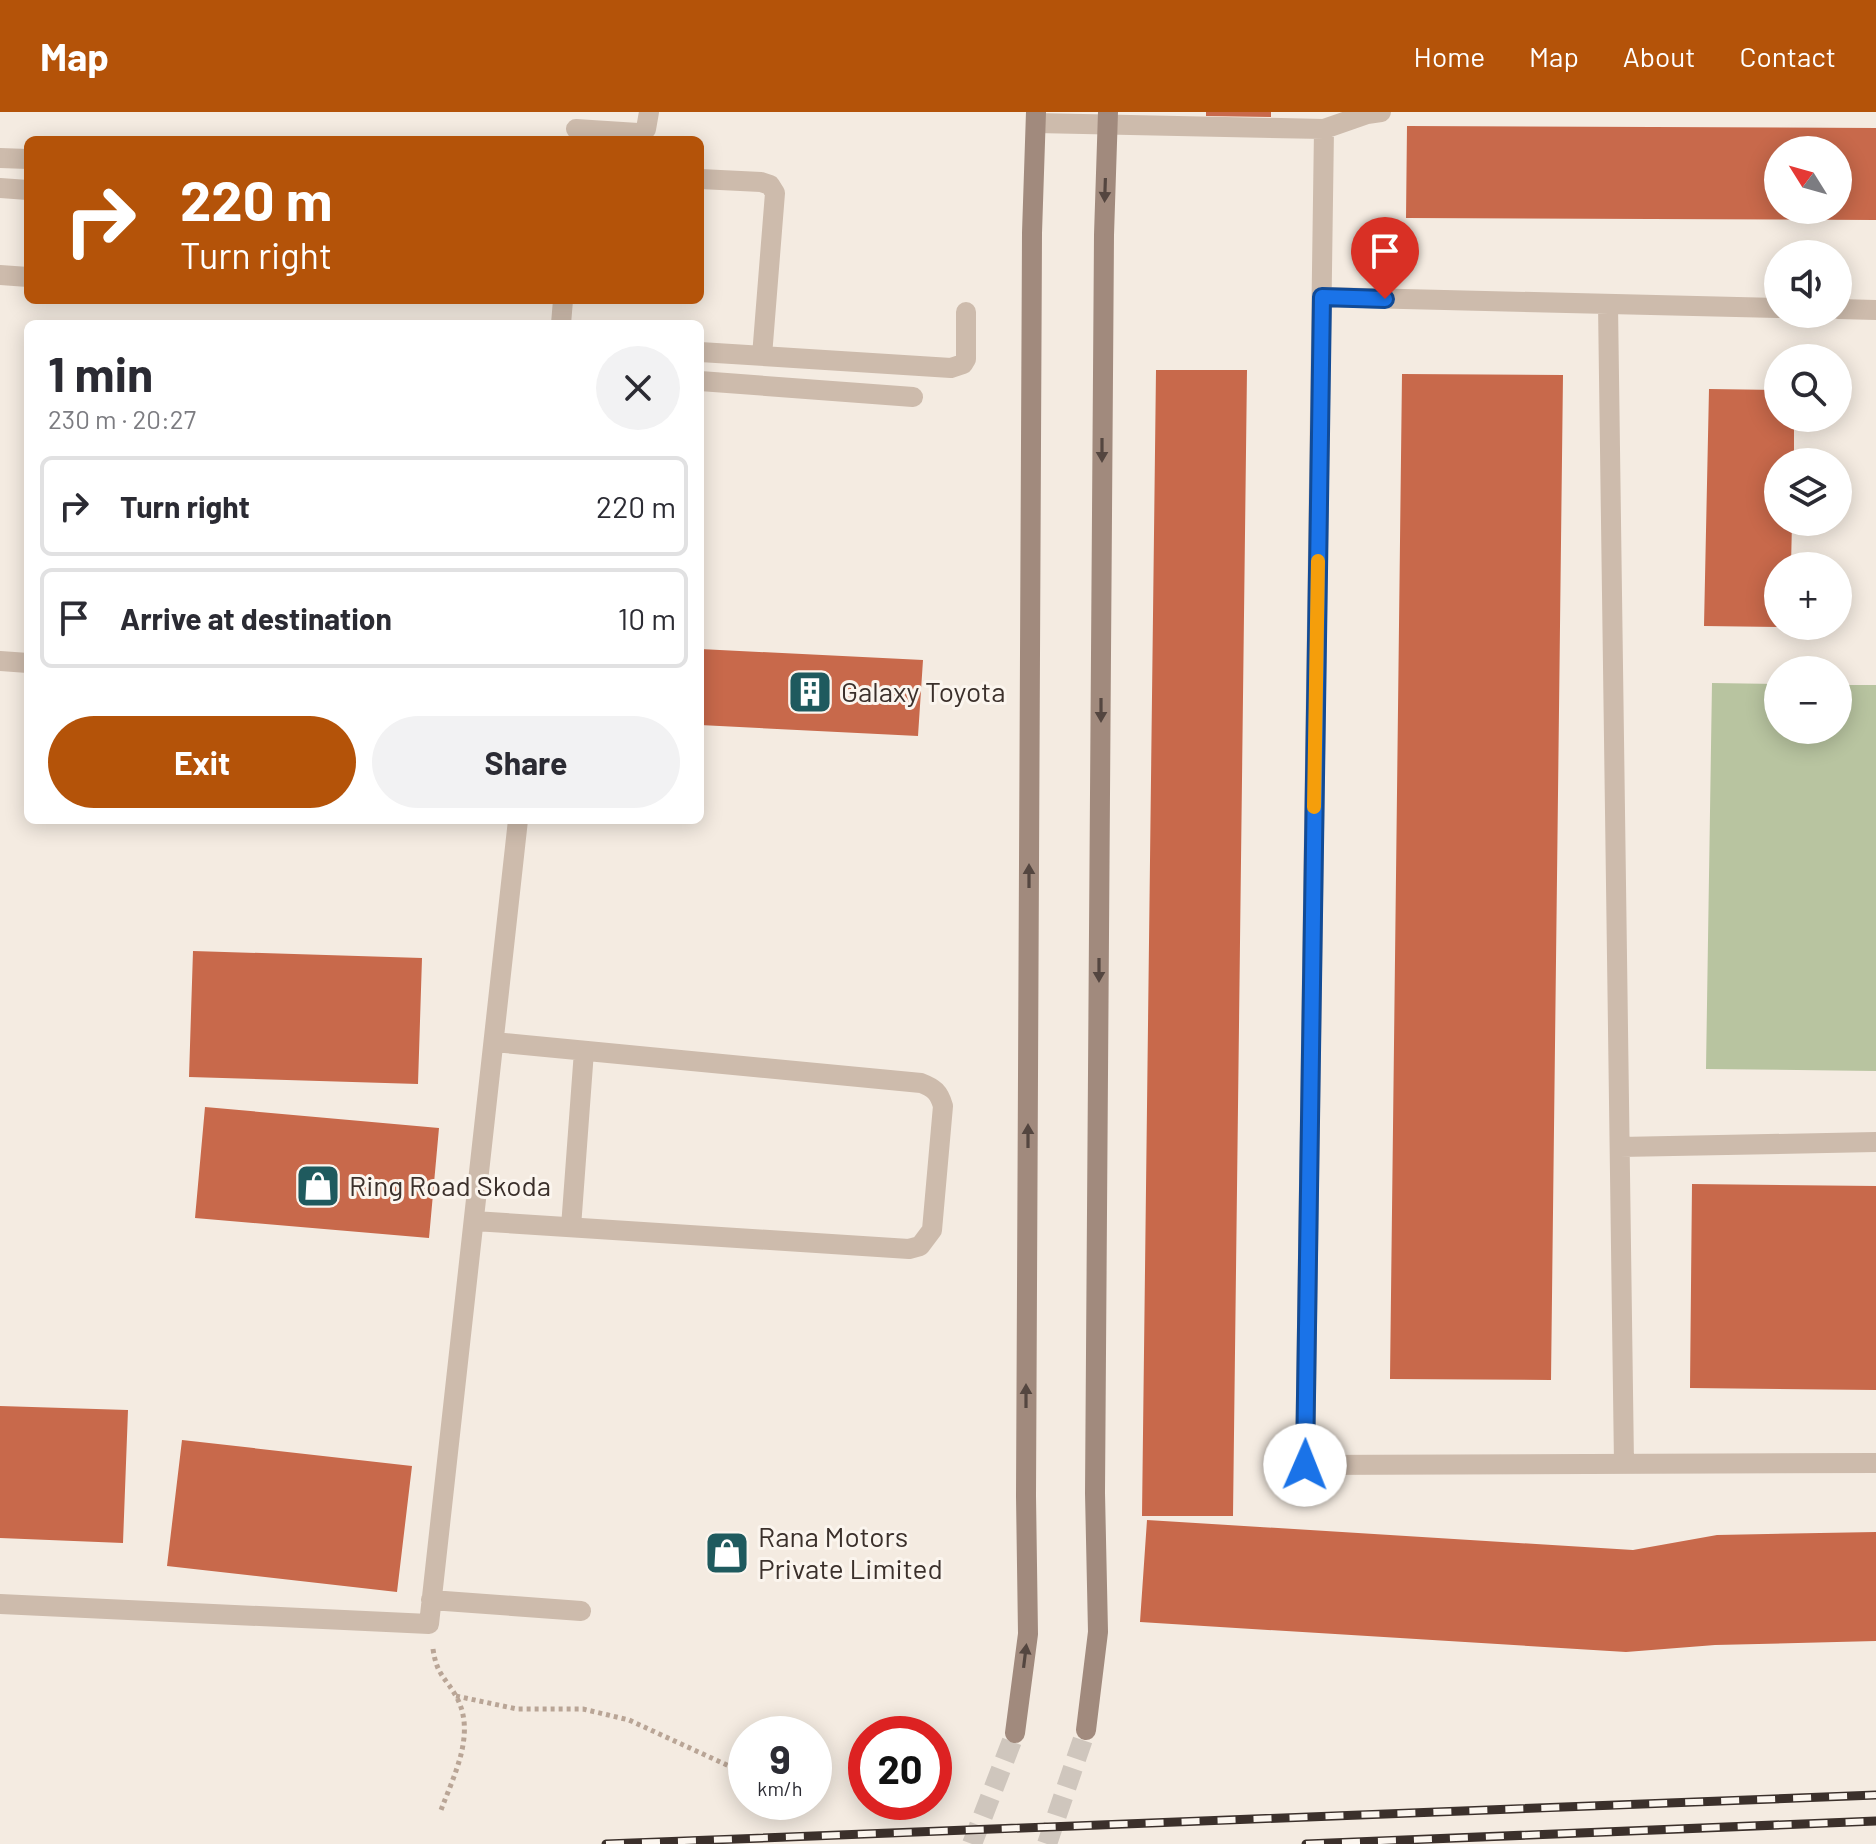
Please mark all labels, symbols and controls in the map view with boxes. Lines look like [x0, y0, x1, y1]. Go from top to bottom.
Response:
text: Map [40, 33, 109, 79]
text: Home [1414, 39, 1485, 73]
text: Map [1529, 39, 1579, 73]
text: About [1623, 39, 1695, 73]
text: Contact [1739, 39, 1836, 73]
north arrow [1764, 136, 1852, 224]
map controls [1764, 136, 1852, 744]
text: 220 m [180, 165, 333, 232]
icon: right [48, 168, 152, 272]
one-way arrow [1099, 178, 1112, 203]
pin [1351, 217, 1419, 299]
icon: arrive [1363, 229, 1407, 273]
text: Turn right [180, 233, 332, 276]
button: sound [1764, 240, 1852, 328]
text: 1 min [48, 344, 153, 402]
button: search [1764, 344, 1852, 432]
button: close [596, 346, 680, 430]
text: 230 m · 20:27 [48, 403, 196, 434]
one-way arrow [1096, 438, 1109, 463]
button: layers [1764, 448, 1852, 536]
icon: right [52, 484, 96, 528]
text: Turn right [120, 488, 250, 524]
text: 220 m [596, 488, 676, 524]
button: + [1764, 552, 1852, 640]
icon: arrive [52, 596, 96, 640]
text: Arrive at destination [120, 600, 392, 636]
text: 10 m [618, 600, 676, 636]
button: − [1764, 656, 1852, 744]
building icon: Galaxy Toyota [786, 668, 834, 716]
place label: Galaxy Toyota [841, 674, 1006, 708]
one-way arrow [1095, 698, 1107, 723]
button: Exit [48, 716, 356, 808]
button: Share [372, 716, 680, 808]
one-way arrow [1023, 863, 1035, 888]
one-way arrow [1093, 958, 1105, 983]
one-way arrow [1022, 1123, 1034, 1148]
shop icon: Ring Road Skoda [294, 1162, 342, 1210]
place label: Ring Road Skoda [349, 1168, 551, 1202]
one-way arrow [1020, 1383, 1033, 1408]
position arrow [1263, 1423, 1347, 1507]
place label: Rana Motors Private Limited [758, 1519, 943, 1585]
shop icon: Rana Motors Private Limited [703, 1529, 751, 1577]
one-way arrow [1019, 1643, 1032, 1668]
speed limit sign: 20 [848, 1716, 952, 1820]
text: 9 [769, 1734, 791, 1782]
text: km/h [757, 1776, 803, 1800]

